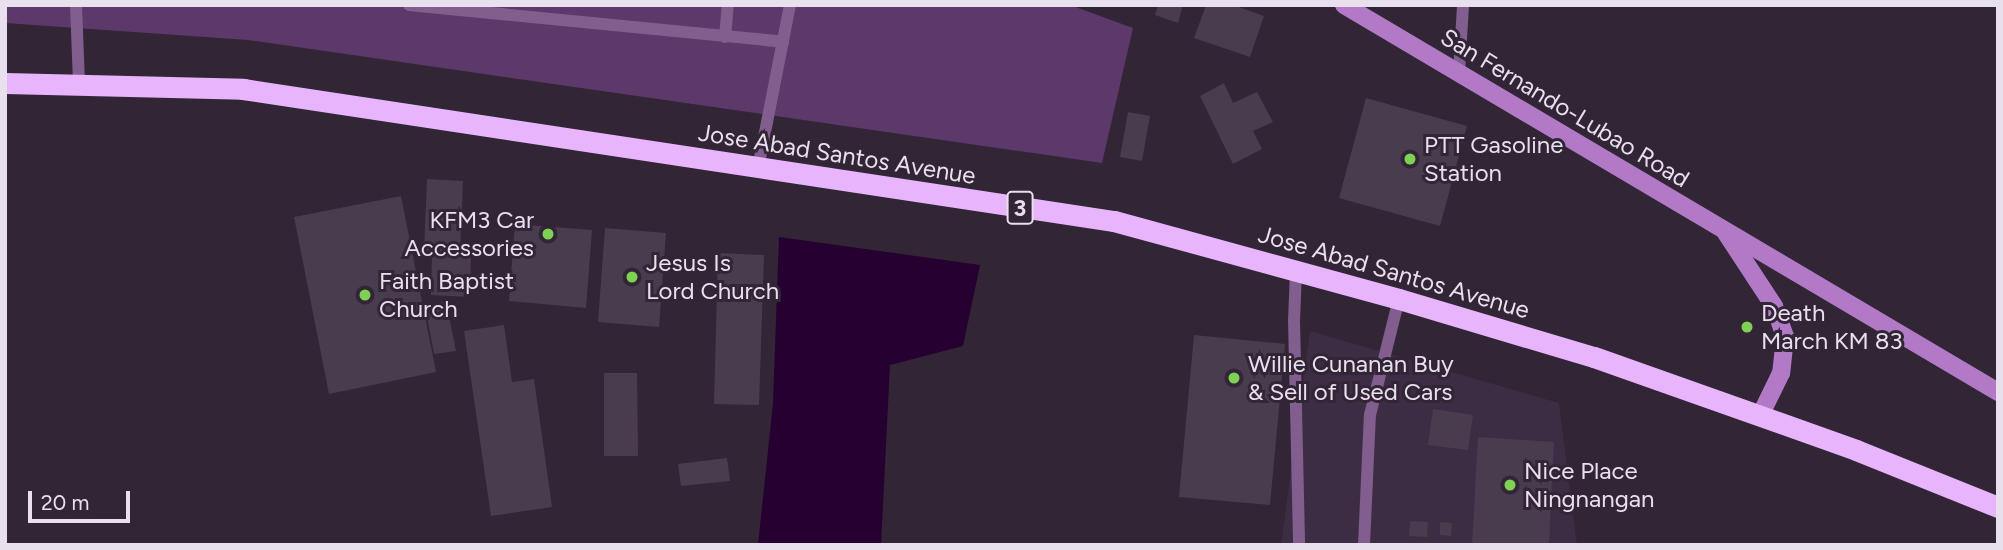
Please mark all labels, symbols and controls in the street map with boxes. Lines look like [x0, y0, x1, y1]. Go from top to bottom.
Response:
street label: San Fernando-Lubao Road [1436, 22, 1694, 194]
street label: Jose Abad Santos Avenue [696, 118, 978, 190]
place label: PTT Gasoline Station [1424, 131, 1563, 187]
marker: PTT Gasoline Station [1402, 151, 1418, 167]
road number: 3 [1006, 188, 1034, 228]
place label: KFM3 Car Accessories [405, 206, 534, 262]
street label: Jose Abad Santos Avenue [1255, 219, 1533, 325]
marker: KFM3 Car Accessories [540, 226, 556, 242]
place label: Jesus Is Lord Church [646, 249, 779, 305]
place label: Faith Baptist Church [379, 267, 514, 323]
marker: Jesus Is Lord Church [624, 269, 640, 285]
marker: Faith Baptist Church [357, 287, 373, 303]
place label: Death March KM 83 [1761, 299, 1903, 355]
marker: Death March KM 83 [1739, 319, 1755, 335]
place label: Willie Cunanan Buy & Sell of Used Cars [1248, 350, 1454, 406]
marker: Willie Cunanan Buy & Sell of Used Cars [1226, 370, 1242, 386]
place label: Nice Place Ningnangan [1524, 457, 1654, 513]
scale bar [32, 476, 133, 520]
marker: Nice Place Ningnangan [1502, 477, 1518, 493]
text: 20 m [41, 490, 89, 515]

